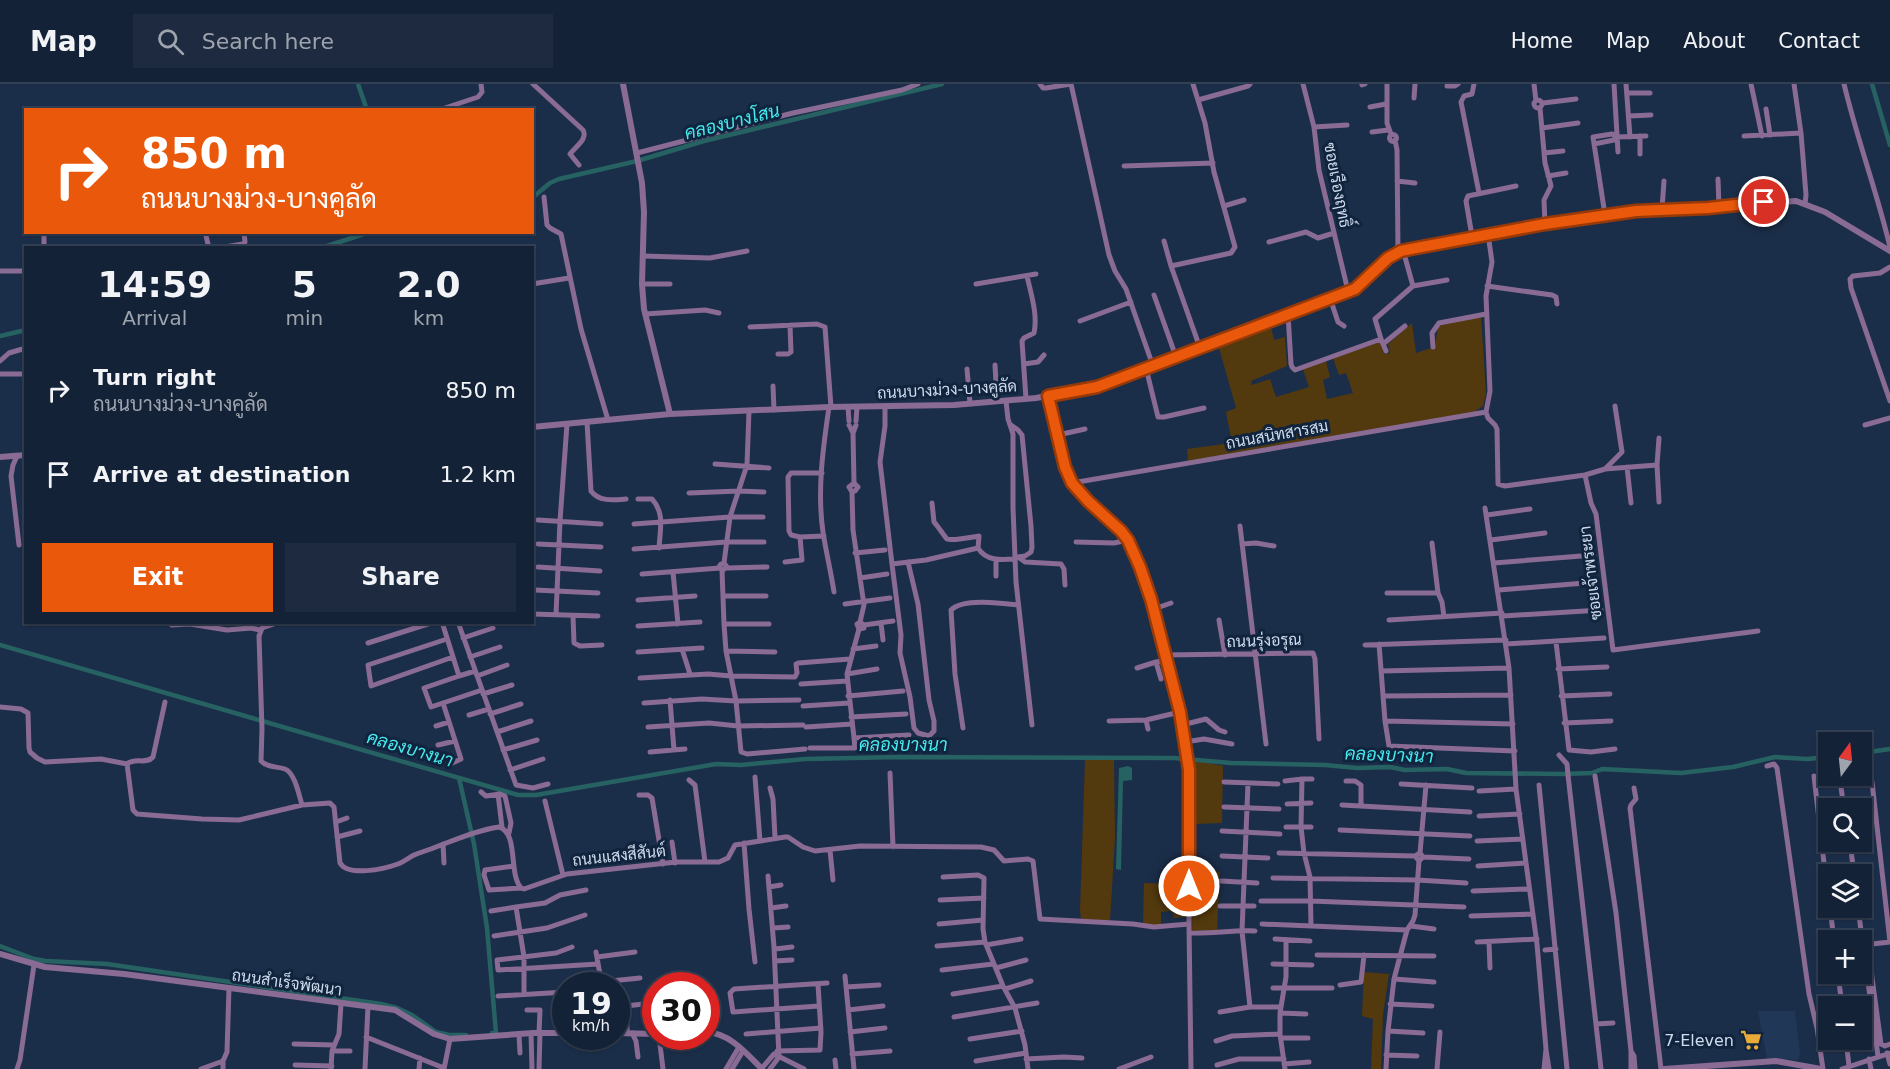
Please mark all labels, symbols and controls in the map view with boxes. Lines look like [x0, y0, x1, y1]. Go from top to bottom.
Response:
search box [133, 14, 553, 68]
text: Map [30, 25, 97, 58]
icon: search [154, 25, 187, 58]
text: Search here [202, 29, 334, 54]
text: Home [1511, 29, 1573, 53]
text: Map [1606, 29, 1650, 53]
text: About [1683, 29, 1745, 53]
text: Contact [1778, 29, 1860, 53]
water label: คลองบางโสน [682, 97, 782, 143]
text: 850 m [141, 129, 287, 178]
icon: right [42, 132, 120, 210]
street label: ซอยเรืองฤทธิ์ [1320, 140, 1360, 230]
pin [1738, 176, 1789, 227]
text: ถนนบางม่วง-บางคูลัด [141, 183, 377, 214]
icon: arrive [1747, 185, 1780, 218]
text: 14:59 [97, 264, 212, 305]
text: 5 [292, 264, 317, 305]
text: 2.0 [397, 264, 461, 305]
text: Arrival [122, 306, 187, 330]
text: min [286, 306, 323, 330]
text: km [413, 306, 444, 330]
text: Turn right [93, 365, 216, 390]
icon: right [42, 374, 75, 407]
street label: ถนนบางม่วง-บางคูลัด [877, 375, 1017, 405]
text: 850 m [446, 378, 516, 403]
text: ถนนบางม่วง-บางคูลัด [93, 392, 268, 416]
street label: ถนนสนิทสารสม [1224, 416, 1330, 453]
icon: arrive [42, 458, 75, 491]
text: Arrive at destination [93, 462, 350, 487]
text: 1.2 km [440, 462, 516, 487]
street label: ซอยเจ้าพระยา [1574, 525, 1606, 621]
button: Exit [42, 543, 273, 612]
button: Share [285, 543, 516, 612]
street label: ถนนรุ่งอรุณ [1226, 629, 1302, 653]
water label: คลองบางนา [365, 726, 456, 771]
north arrow [1818, 732, 1872, 786]
map controls [1818, 732, 1872, 1050]
water label: คลองบางนา [859, 734, 948, 755]
water label: คลองบางนา [1344, 742, 1434, 767]
button: search [1818, 798, 1872, 852]
street label: ถนนแสงสีสันต์ [571, 838, 667, 870]
position arrow [1157, 854, 1221, 918]
button: layers [1818, 864, 1872, 918]
button: + [1818, 930, 1872, 984]
street label: ถนนสำเร็จพัฒนา [231, 961, 344, 1000]
speed limit sign: 30 [642, 972, 720, 1050]
text: 19 [570, 986, 612, 1021]
button: − [1818, 996, 1872, 1050]
text: km/h [572, 1017, 610, 1035]
supermarket icon: 7-Eleven [1739, 1028, 1763, 1052]
place label: 7-Eleven [1664, 1031, 1734, 1050]

